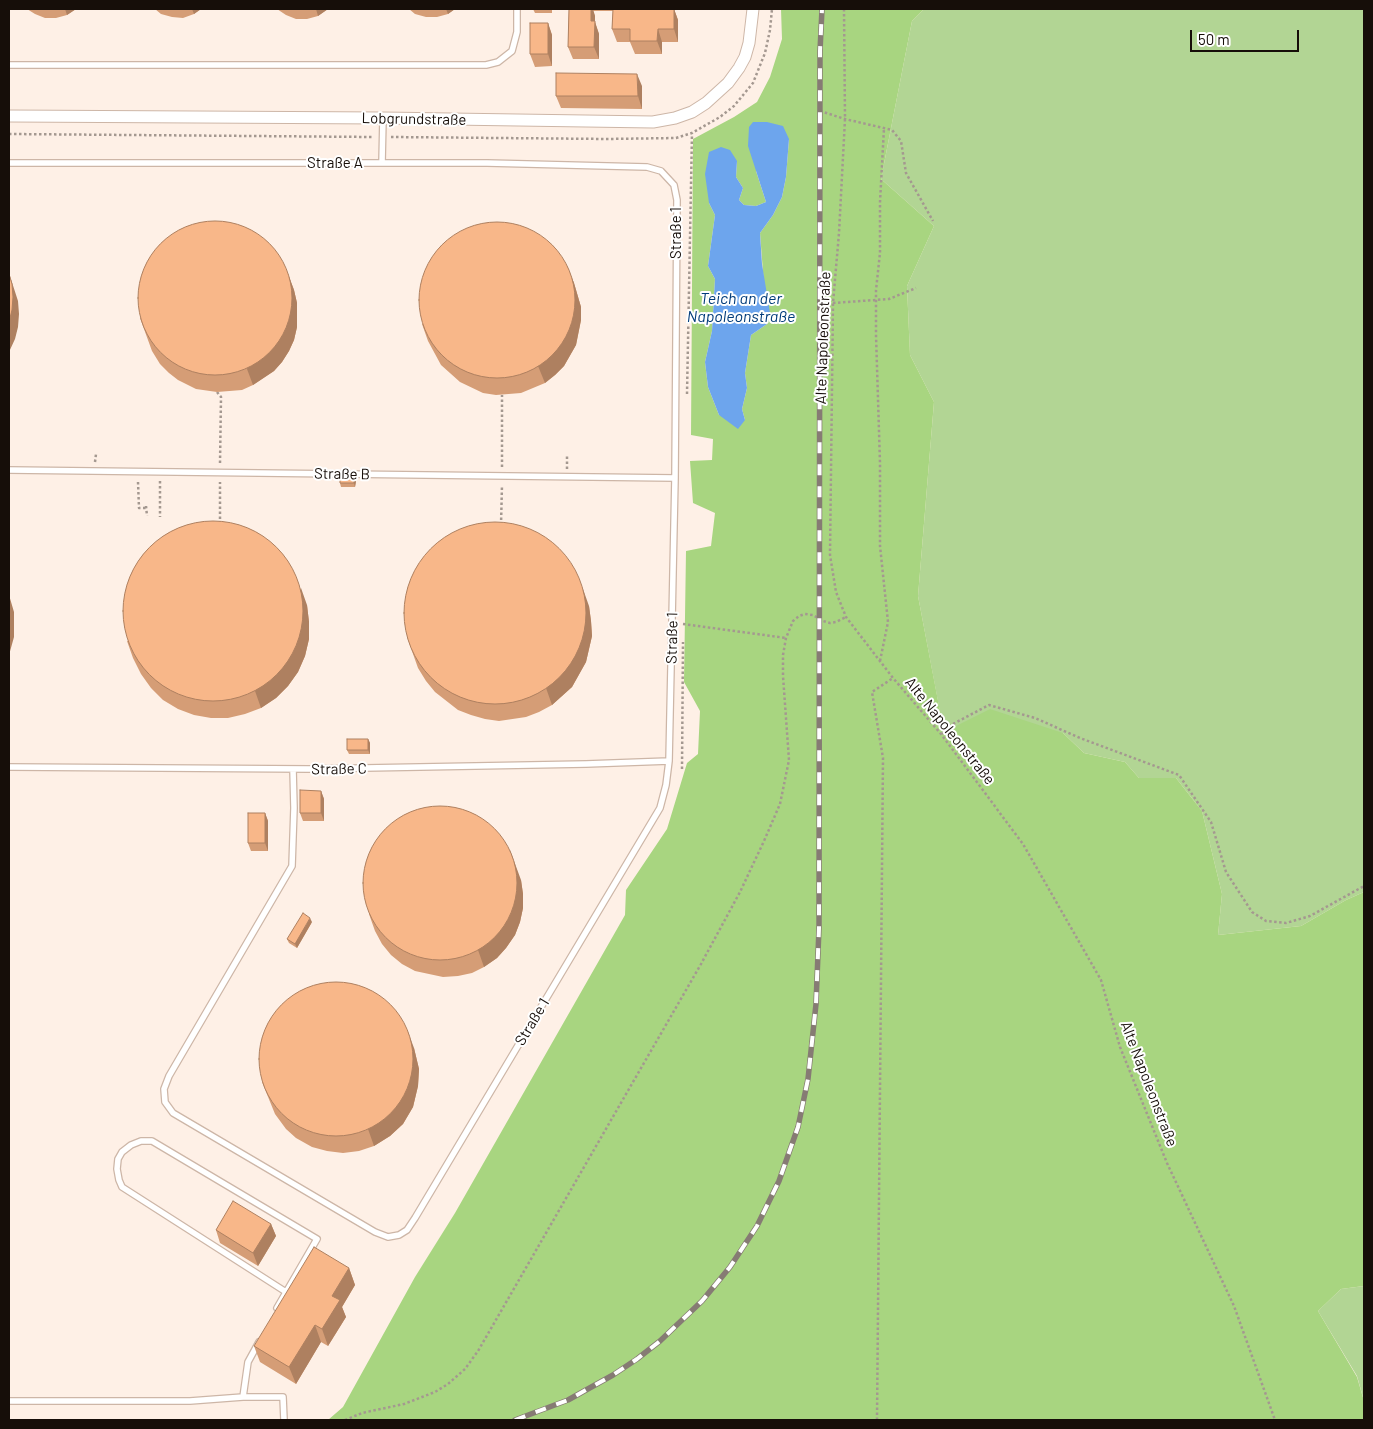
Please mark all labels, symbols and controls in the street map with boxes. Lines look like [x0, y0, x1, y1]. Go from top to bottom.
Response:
scale bar [1193, 20, 1302, 52]
text: 50 m [1198, 30, 1230, 48]
street label: Lobgrundstraße [362, 109, 466, 129]
street label: Straße A [307, 154, 363, 172]
street label: Straße 1 [667, 207, 685, 259]
street label: Alte Napoleonstraße [812, 271, 834, 405]
water label: Teich an der Napoleonstraße [687, 289, 795, 327]
street label: Straße B [314, 465, 370, 483]
street label: Straße 1 [663, 612, 681, 664]
street label: Alte Napoleonstraße [901, 674, 999, 788]
street label: Straße C [311, 760, 367, 778]
street label: Straße 1 [511, 995, 553, 1049]
street label: Alte Napoleonstraße [1117, 1019, 1181, 1149]

